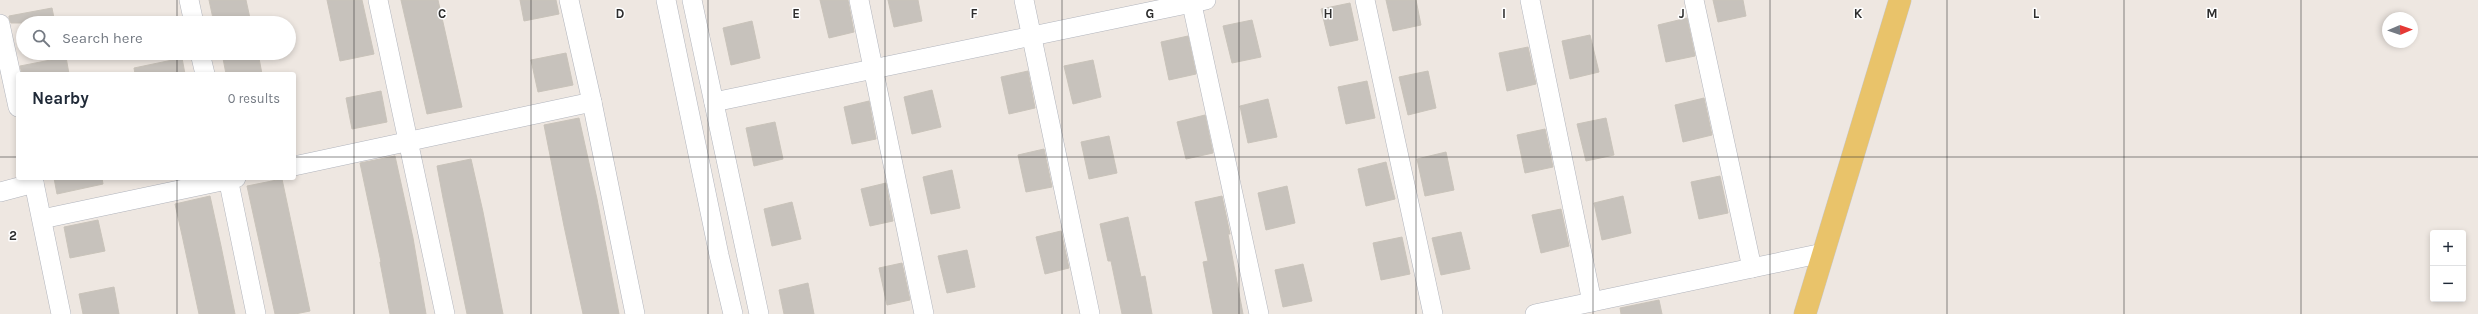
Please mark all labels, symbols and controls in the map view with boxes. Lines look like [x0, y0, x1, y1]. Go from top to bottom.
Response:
text: C [438, 6, 446, 21]
text: D [616, 6, 625, 21]
text: E [792, 6, 800, 21]
text: F [970, 6, 978, 21]
text: G [1146, 6, 1154, 21]
text: H [1323, 6, 1333, 21]
text: I [1502, 6, 1506, 21]
text: J [1679, 6, 1685, 21]
text: K [1854, 6, 1863, 21]
text: L [2033, 6, 2040, 21]
text: M [2206, 6, 2218, 21]
north arrow [2382, 12, 2418, 48]
search box [16, 16, 296, 60]
icon: search [30, 27, 52, 49]
text: Search here [62, 29, 143, 47]
text: Nearby [32, 88, 89, 108]
text: 0 results [228, 91, 280, 106]
text: 2 [9, 228, 17, 243]
map controls [2430, 230, 2466, 302]
button: + [2430, 230, 2466, 266]
button: − [2430, 266, 2466, 302]

